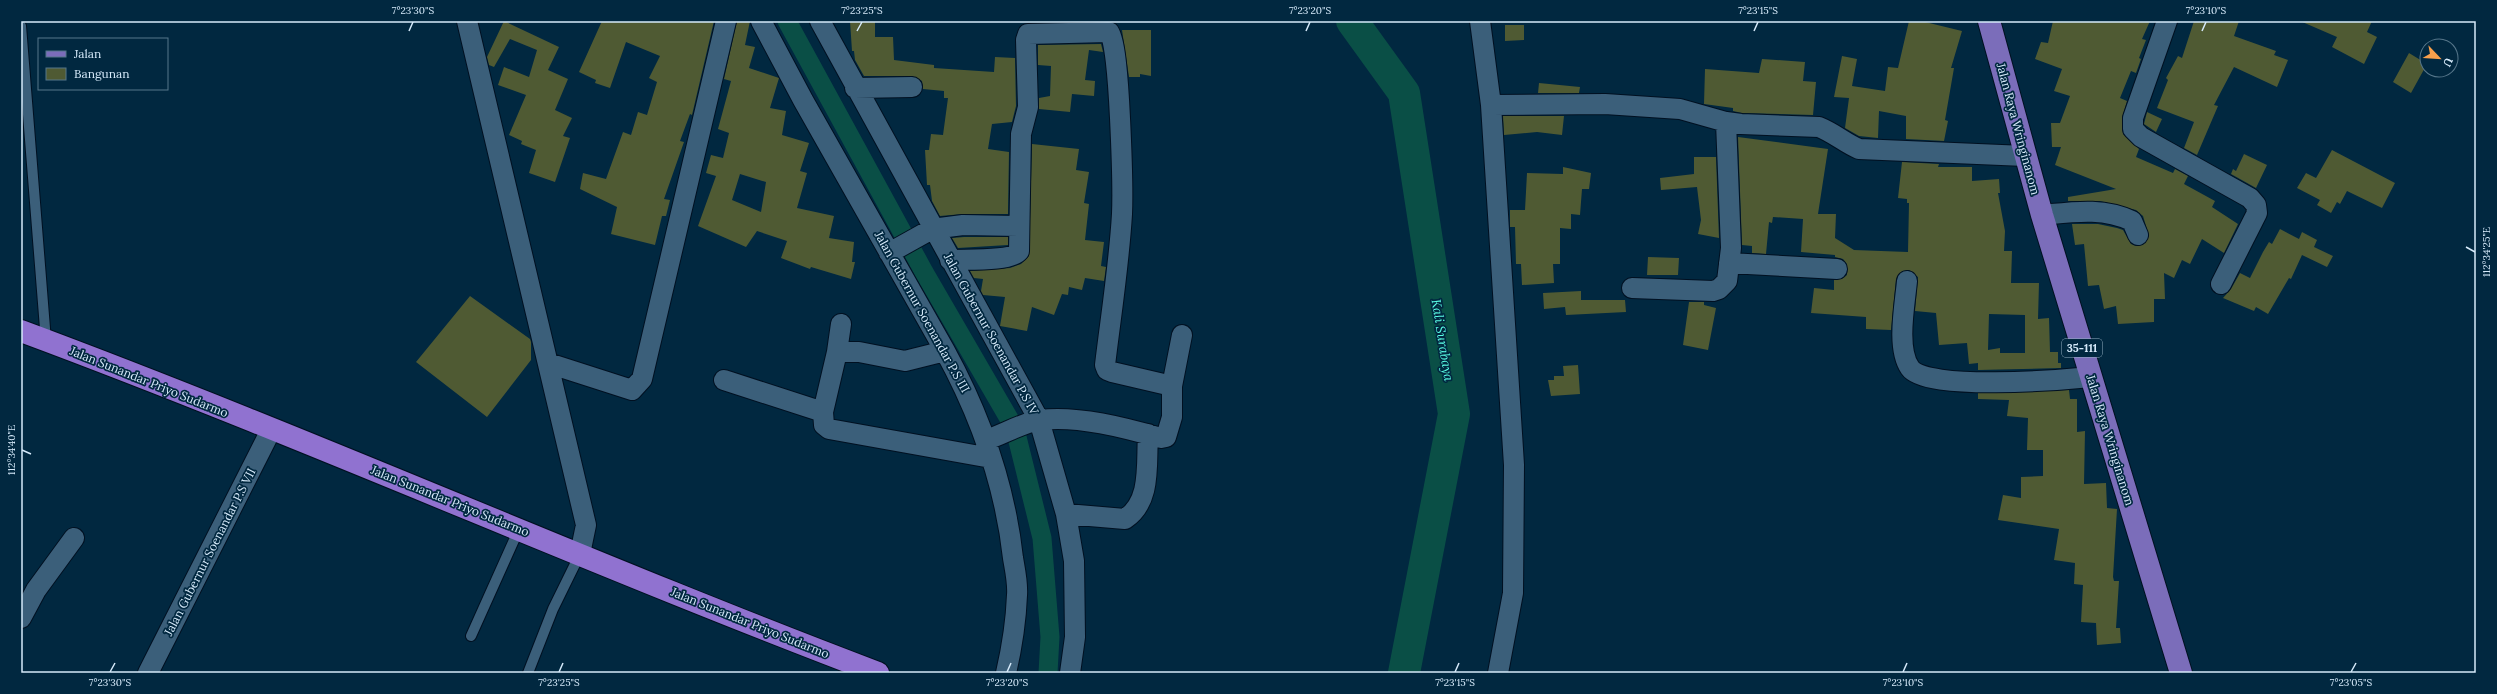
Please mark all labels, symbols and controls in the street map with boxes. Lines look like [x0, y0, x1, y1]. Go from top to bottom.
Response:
text: 7°23'30"S [392, 4, 435, 17]
text: 7°23'25"S [841, 4, 883, 17]
text: 7°23'20"S [1289, 4, 1331, 17]
text: 7°23'15"S [1738, 4, 1778, 17]
text: 7°23'10"S [2186, 4, 2227, 17]
legend [38, 38, 168, 90]
north arrow [2419, 38, 2459, 78]
text: Jalan [73, 46, 101, 61]
text: U [2440, 55, 2456, 70]
street label: Jalan Raya Wringinanom [1993, 60, 2043, 197]
text: Bangunan [74, 66, 130, 81]
text: 112°34'25"E [2480, 227, 2493, 277]
street label: Jalan Gubernur Soenandar P.S III [871, 228, 973, 395]
street label: Jalan Gubernur Soenandar P.S IV [940, 250, 1043, 418]
water label: Kali Surabaya [1428, 298, 1457, 383]
road number: 35-111 [2062, 339, 2102, 357]
street label: Jalan Sunandar Priyo Sudarmo [67, 343, 230, 420]
street label: Jalan Raya Wringinanom [2083, 372, 2138, 507]
text: 112°34'40"E [5, 425, 18, 475]
street label: Jalan Sunandar Priyo Sudarmo [368, 462, 531, 539]
street label: Jalan Gubernur Soenandar P.S VII [160, 465, 258, 639]
street label: Jalan Sunandar Priyo Sudarmo [668, 584, 831, 661]
text: 7°23'30"S [89, 676, 132, 689]
text: 7°23'25"S [538, 676, 580, 689]
text: 7°23'20"S [986, 676, 1028, 689]
text: 7°23'15"S [1435, 676, 1475, 689]
text: 7°23'10"S [1883, 676, 1924, 689]
text: 7°23'05"S [2330, 676, 2372, 689]

